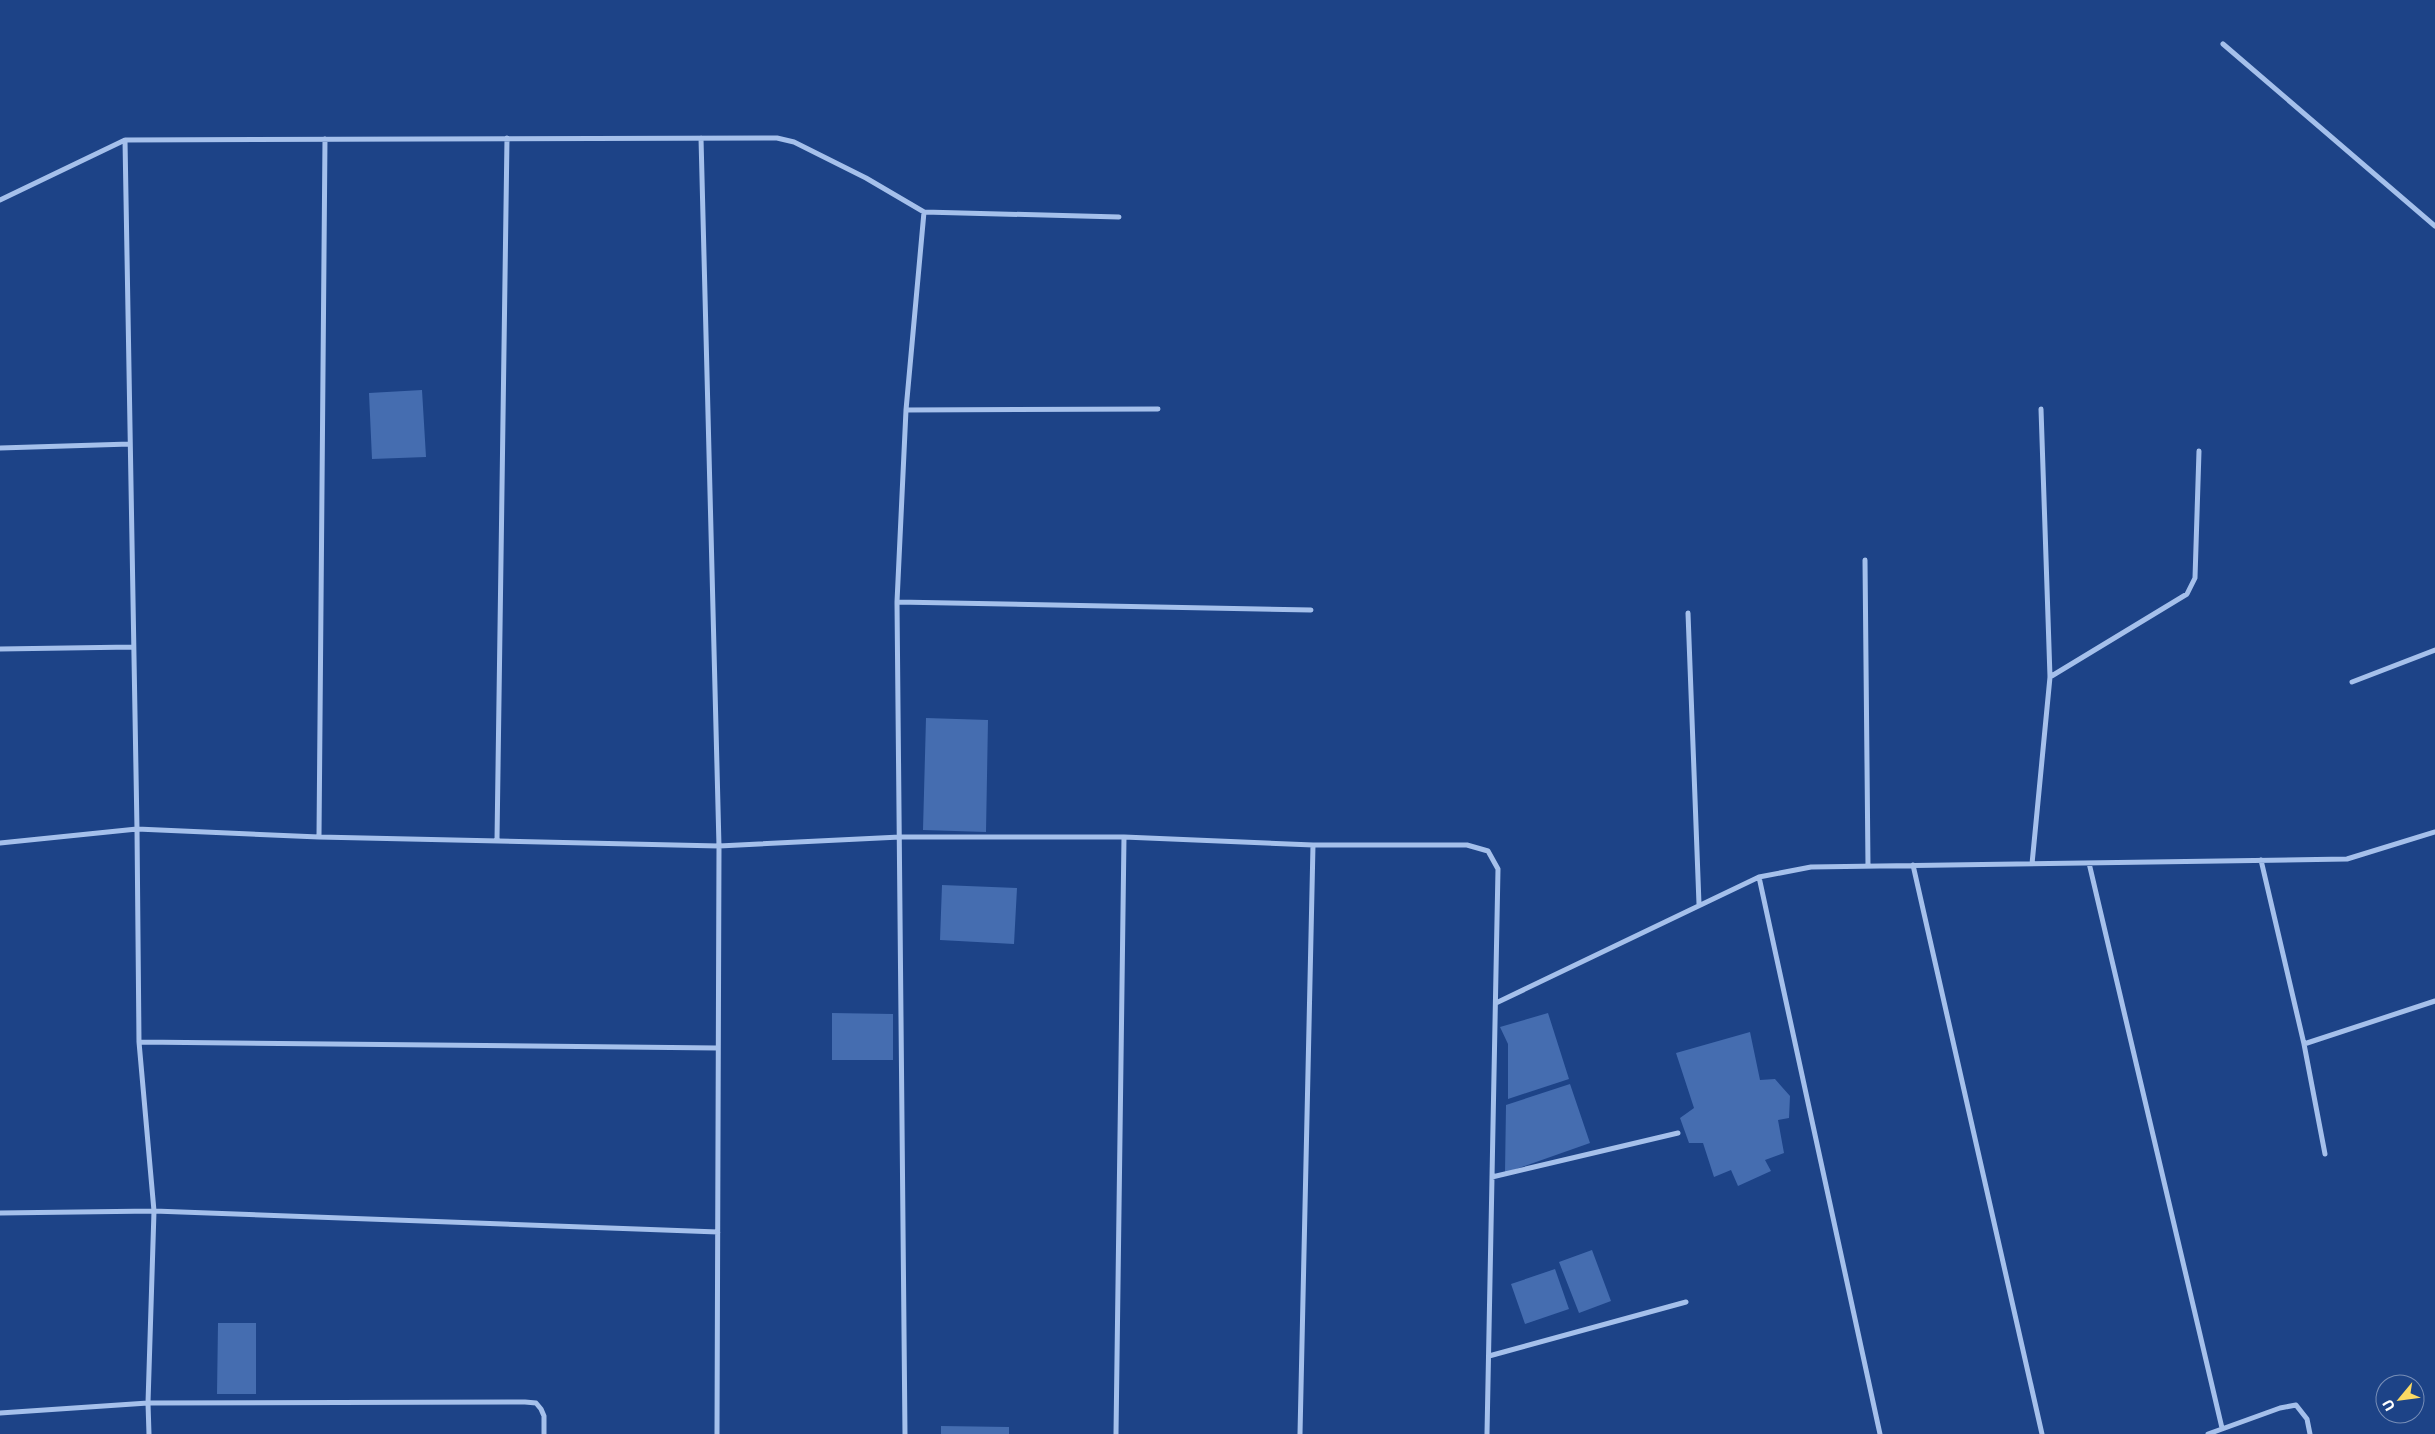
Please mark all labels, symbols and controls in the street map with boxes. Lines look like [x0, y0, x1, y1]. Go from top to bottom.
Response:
north arrow [2375, 1374, 2425, 1424]
text: U [2378, 1397, 2398, 1414]

